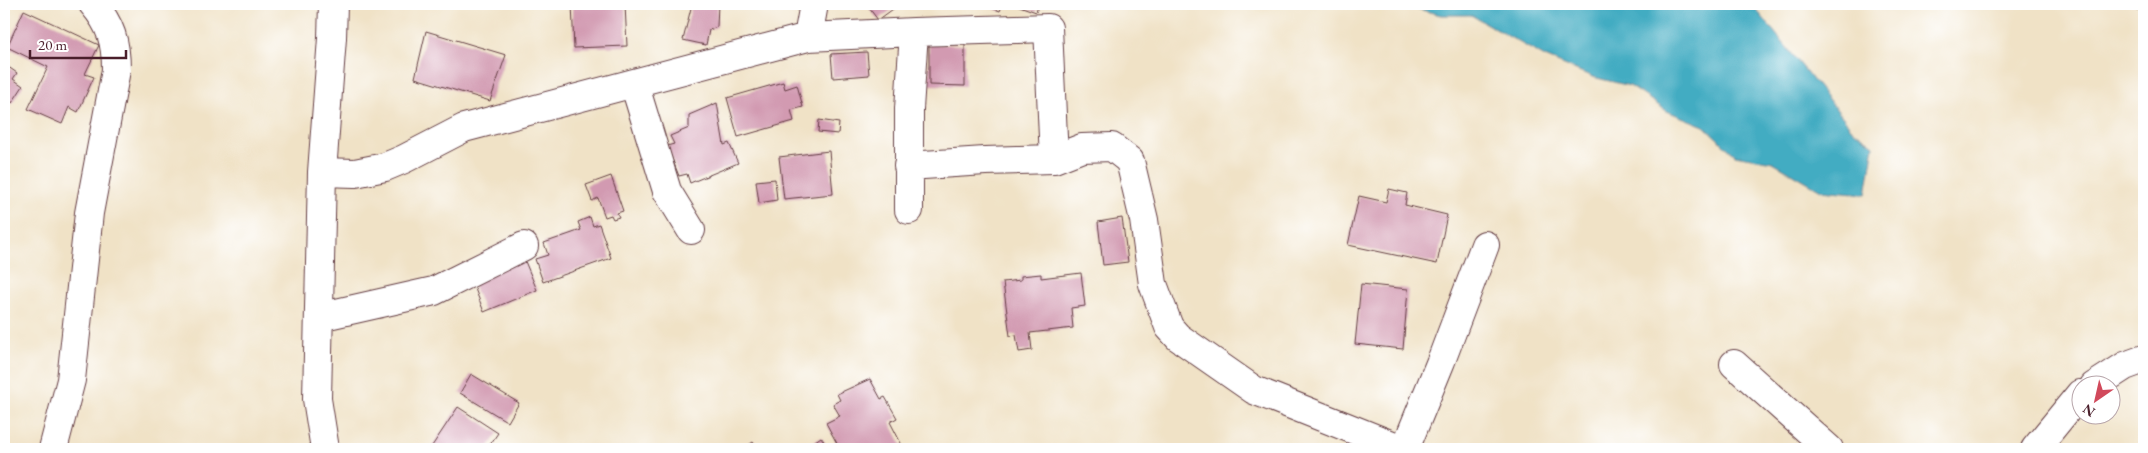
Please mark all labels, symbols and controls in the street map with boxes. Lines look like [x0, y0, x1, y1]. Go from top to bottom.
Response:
scale bar [30, 28, 126, 60]
text: 20 m [38, 35, 67, 54]
north arrow [2070, 376, 2120, 426]
text: N [2078, 400, 2098, 421]

